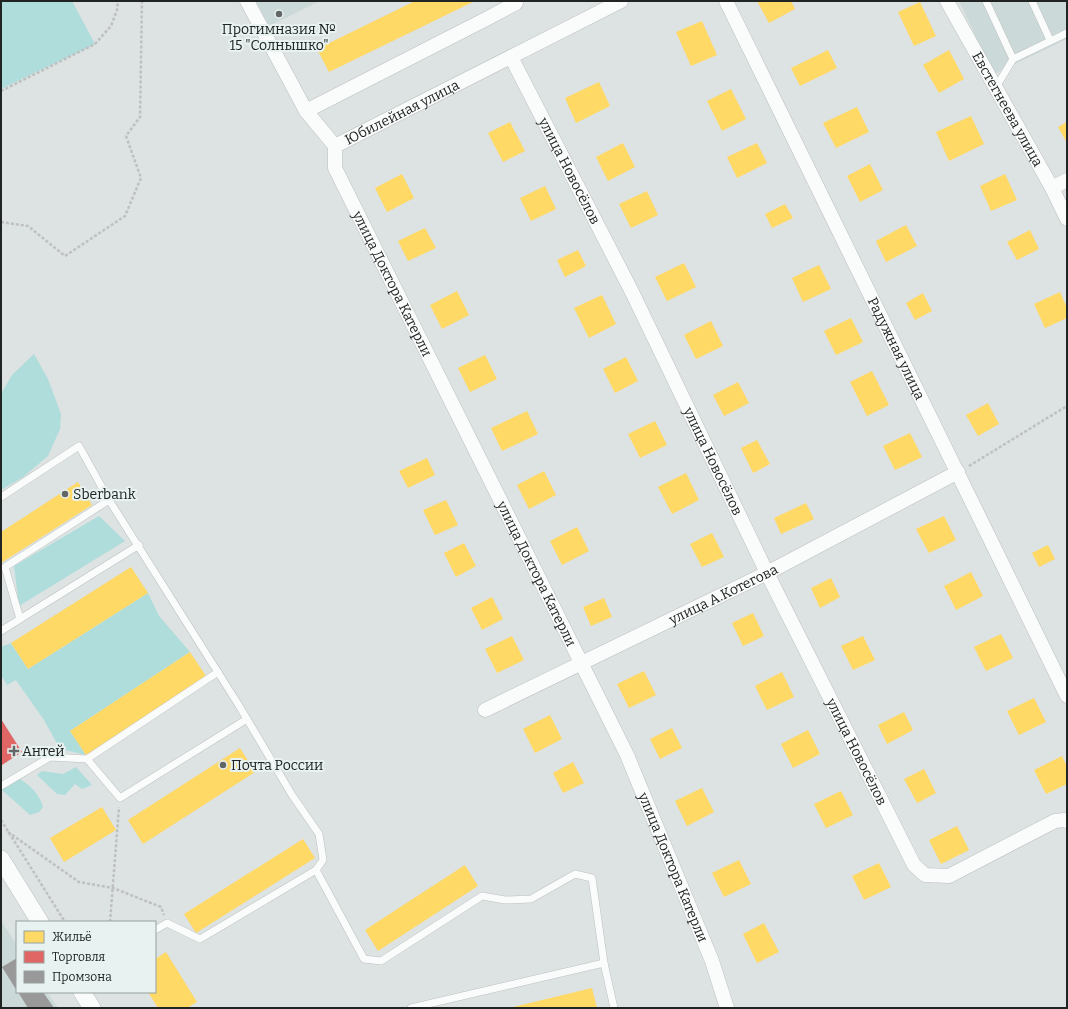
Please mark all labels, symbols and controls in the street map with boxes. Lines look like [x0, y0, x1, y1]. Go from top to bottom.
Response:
marker: Прогимназия № 15 "Солнышко" [274, 9, 284, 19]
place label: Прогимназия № 15 "Солнышко" [222, 21, 336, 54]
street label: Евстегнеева улица [969, 49, 1047, 170]
street label: Юбилейная улица [342, 76, 462, 148]
street label: улица Новосёлов [535, 114, 604, 227]
street label: улица Доктора Катерли [349, 207, 436, 359]
street label: Радужная улица [864, 294, 929, 403]
street label: улица Новосёлов [680, 404, 746, 518]
place label: Sberbank [73, 486, 136, 503]
marker: Sberbank [60, 489, 70, 499]
street label: улица Доктора Катерли [493, 497, 580, 649]
street label: улица А.Котегова [665, 560, 781, 628]
street label: улица Новосёлов [822, 694, 891, 808]
place label: Антей [22, 743, 65, 760]
marker: Антей [9, 746, 19, 756]
place label: Почта России [231, 757, 323, 774]
marker: Почта России [218, 760, 228, 770]
street label: улица Доктора Катерли [634, 789, 712, 945]
legend [16, 921, 156, 993]
text: Жильё [52, 930, 92, 944]
text: Торговля [52, 950, 106, 964]
text: Промзона [52, 970, 112, 984]

